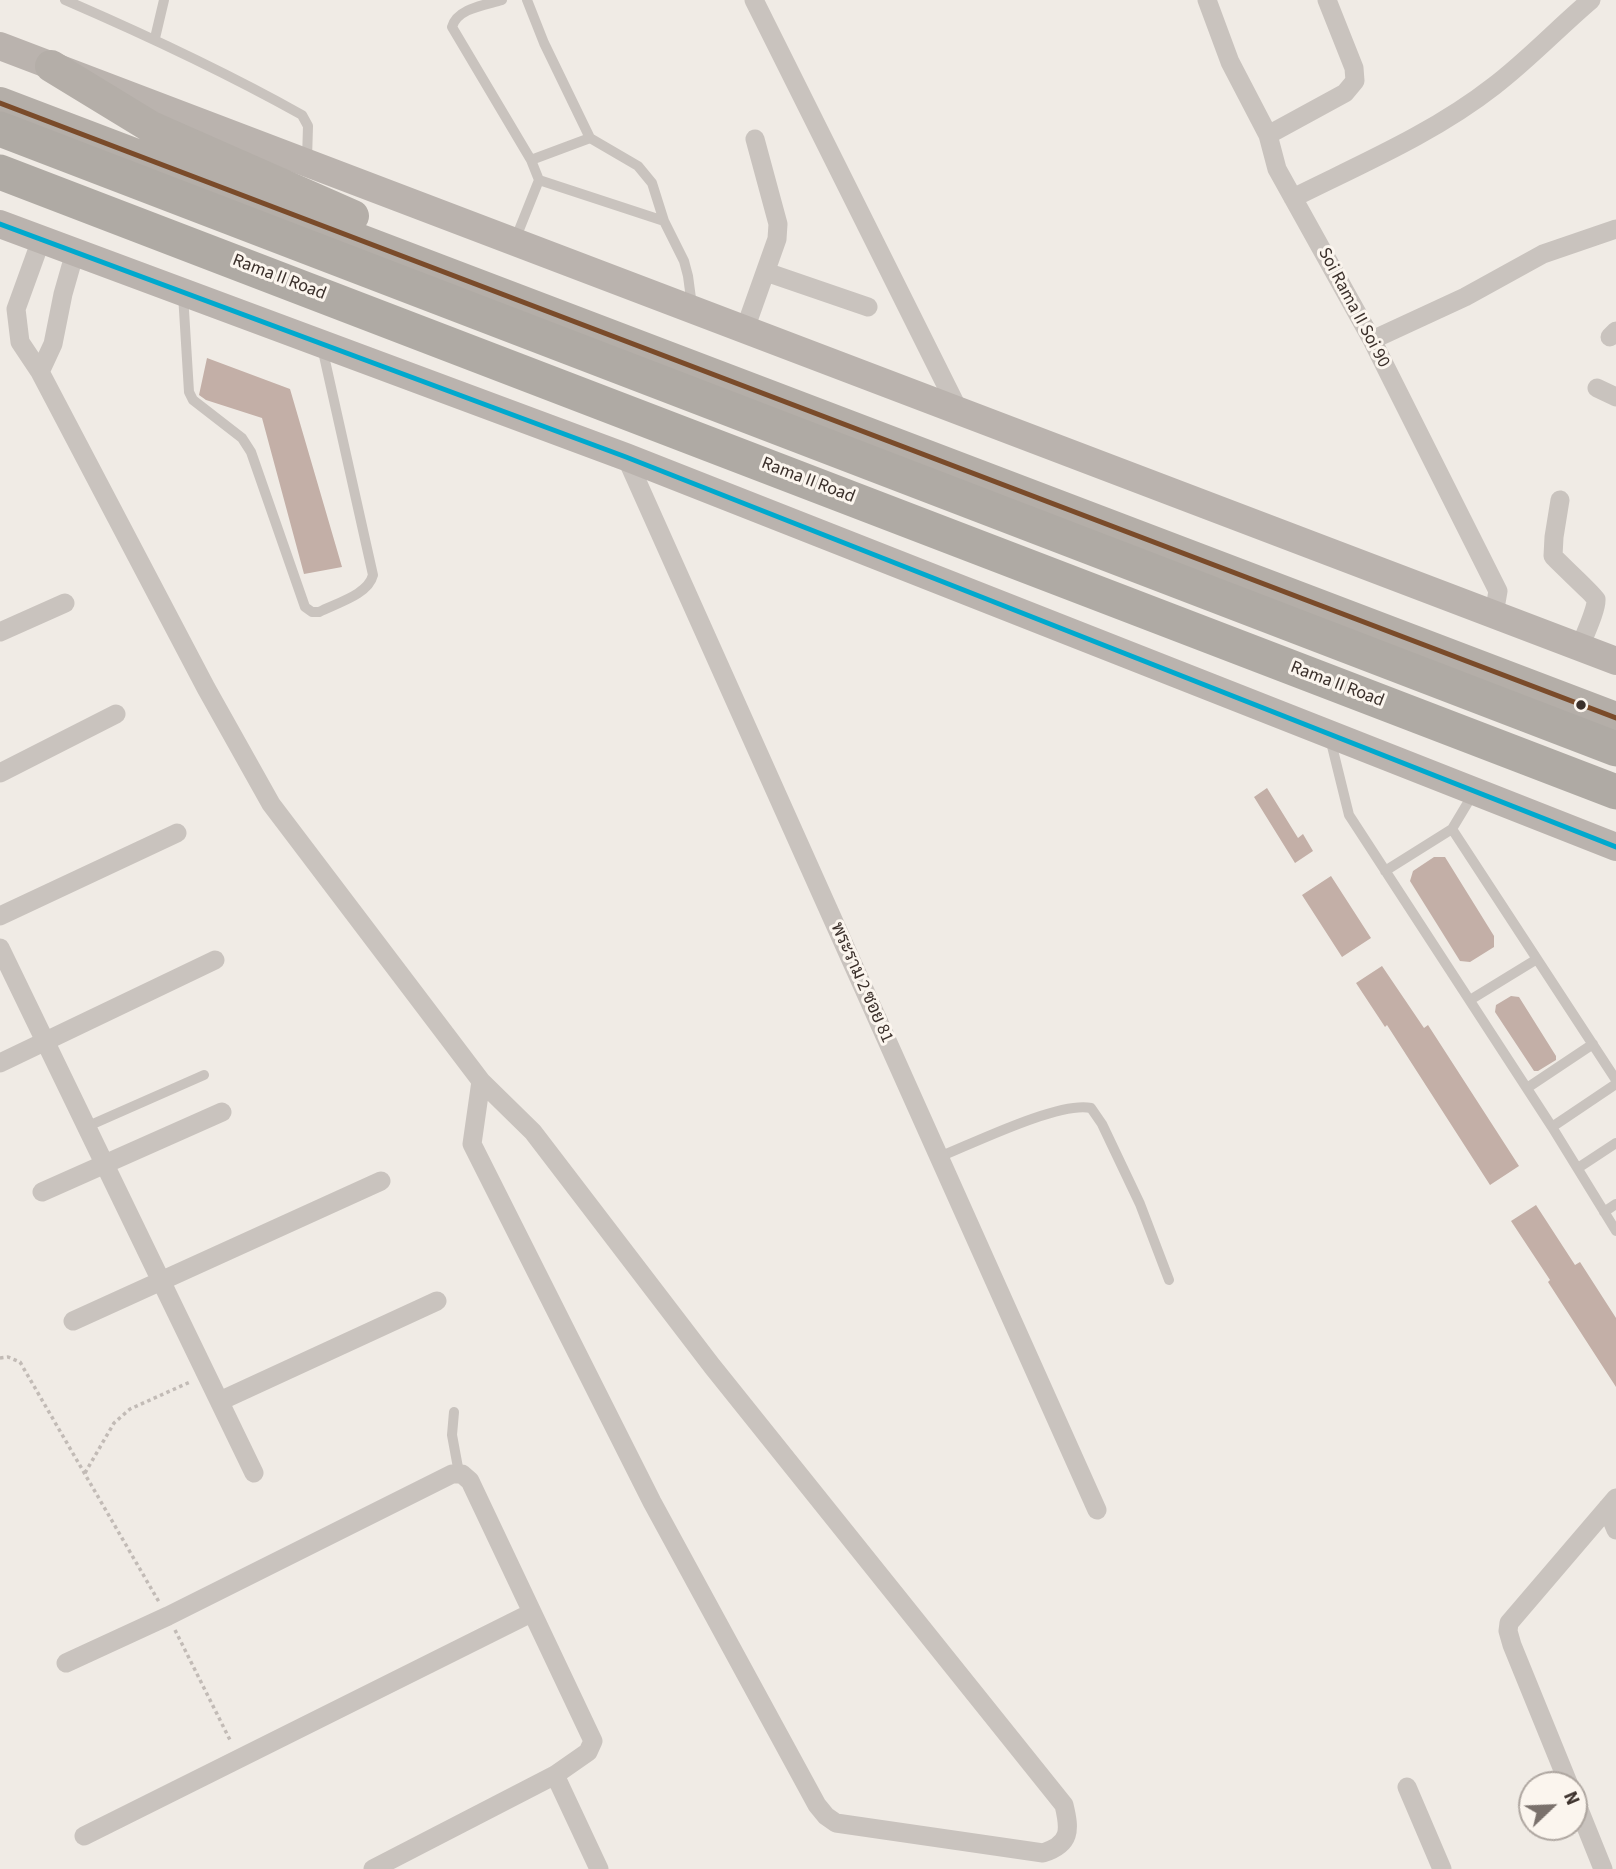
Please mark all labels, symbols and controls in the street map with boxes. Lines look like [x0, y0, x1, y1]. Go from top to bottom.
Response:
street label: Soi Rama II Soi 90 [1312, 244, 1394, 372]
street label: Rama II Road [229, 250, 329, 306]
street label: Rama II Road [758, 453, 858, 509]
street label: Rama II Road [1287, 657, 1387, 713]
unlabelled marker [1574, 698, 1588, 712]
street label: พระราม 2 ซอย 81 [825, 920, 897, 1046]
north arrow [1518, 1771, 1588, 1841]
text: N [1556, 1787, 1586, 1809]

